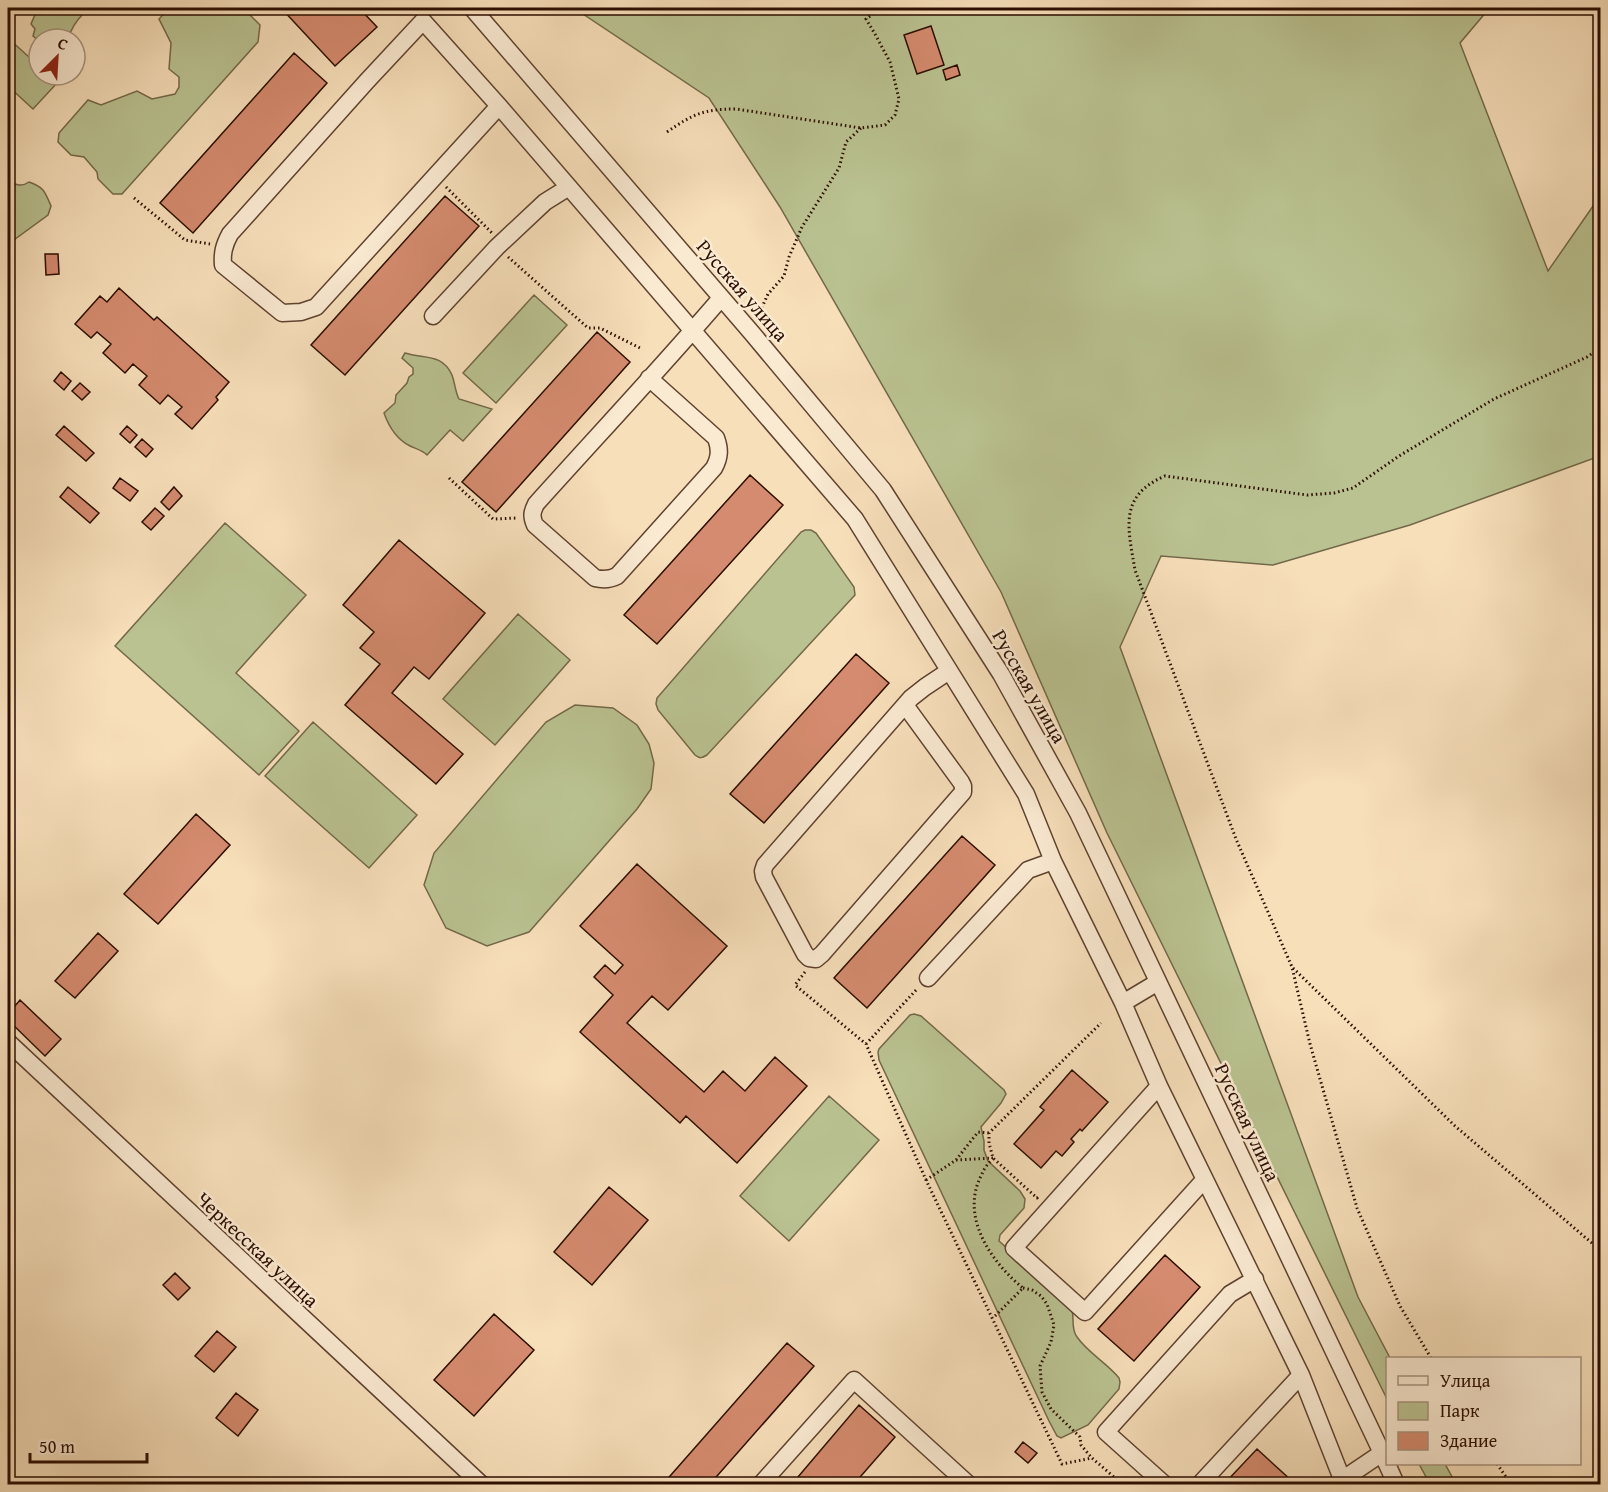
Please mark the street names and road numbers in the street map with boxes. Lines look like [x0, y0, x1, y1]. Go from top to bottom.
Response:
street label: Русская улица [690, 232, 796, 348]
street label: Русская улица [986, 624, 1075, 749]
street label: Русская улица [1208, 1058, 1288, 1186]
street label: Черкесская улица [190, 1184, 326, 1314]

